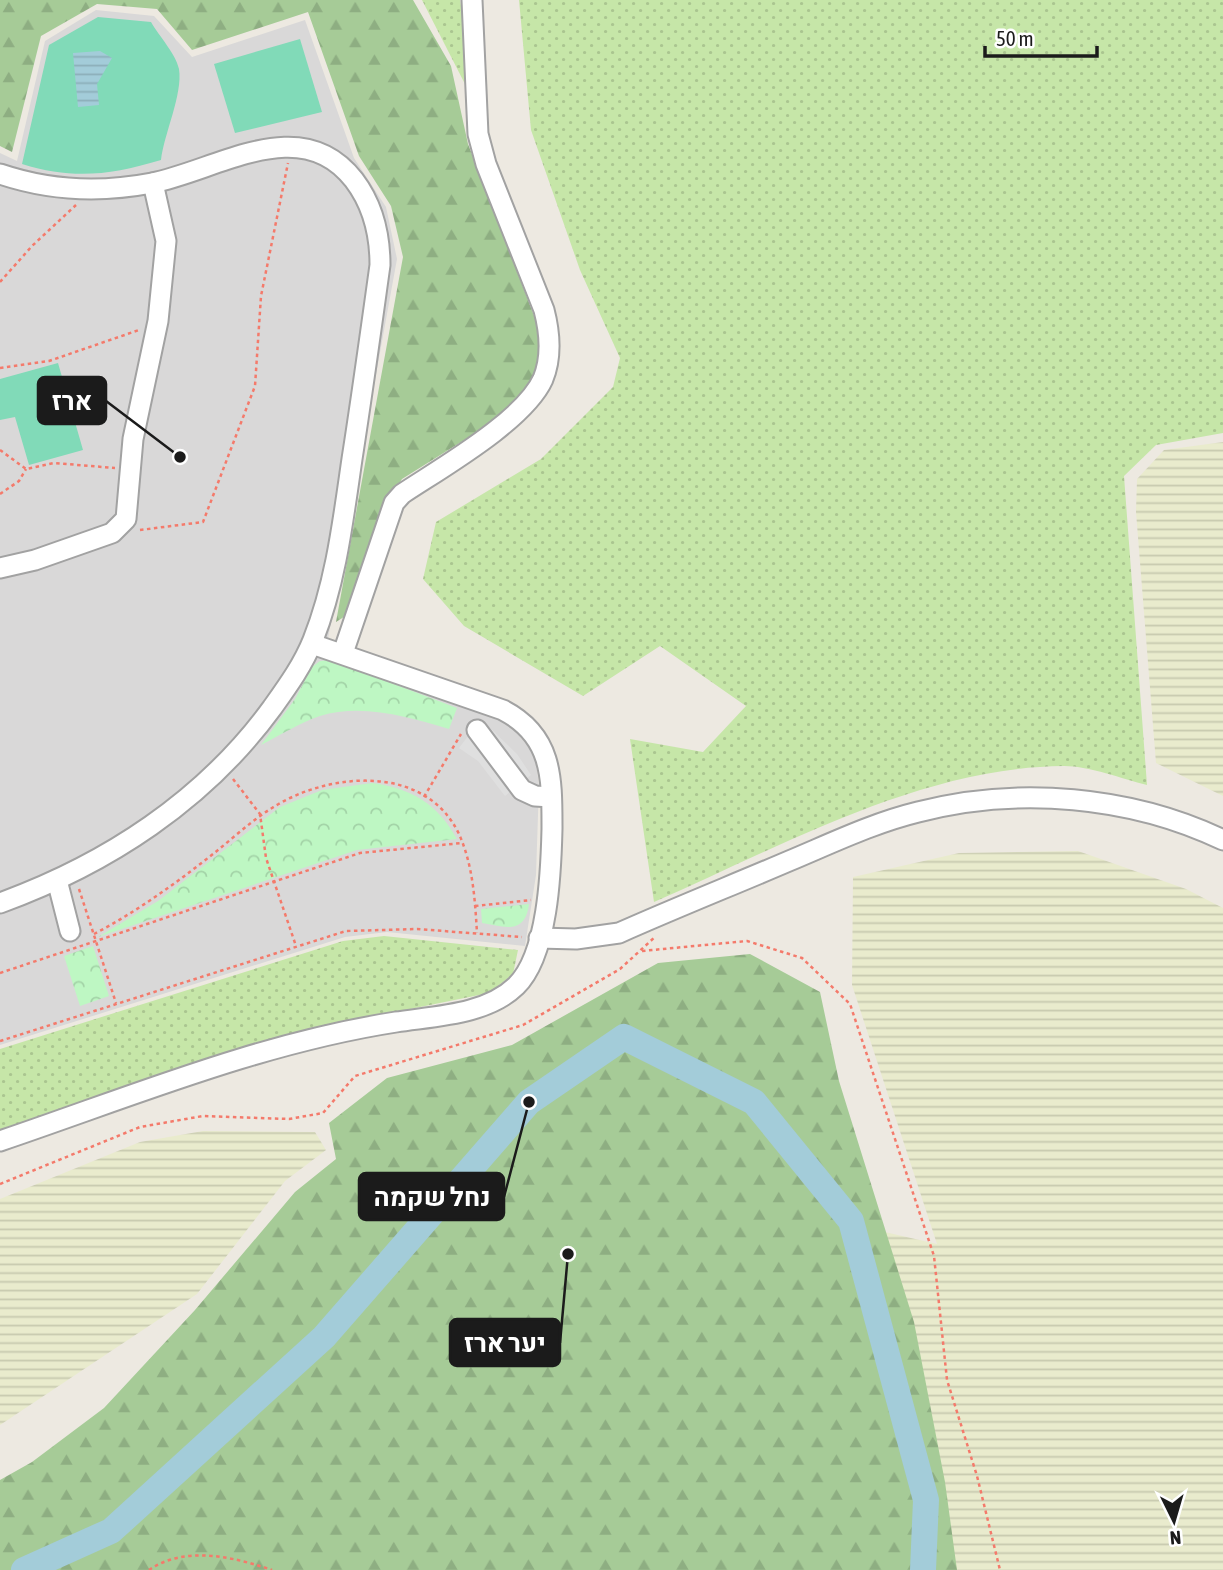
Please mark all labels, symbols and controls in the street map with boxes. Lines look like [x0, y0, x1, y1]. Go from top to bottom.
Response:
scale bar [985, 14, 1097, 58]
text: 50 m [996, 26, 1034, 50]
callout: ארז [38, 377, 106, 424]
text: ארז [52, 386, 92, 416]
callout: נחל שקמה [359, 1173, 504, 1220]
text: נחל שקמה [374, 1182, 490, 1212]
callout: יער ארז [450, 1319, 560, 1366]
text: יער ארז [464, 1328, 546, 1358]
north arrow [1139, 1486, 1209, 1556]
text: N [1169, 1526, 1182, 1549]

